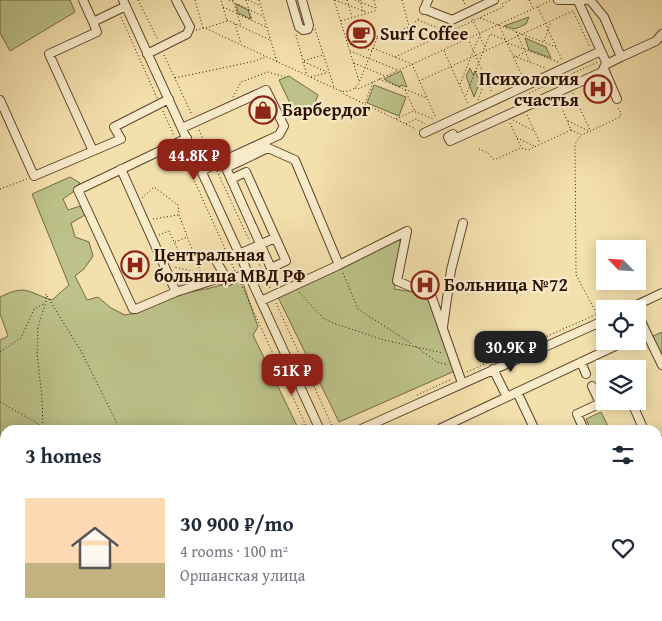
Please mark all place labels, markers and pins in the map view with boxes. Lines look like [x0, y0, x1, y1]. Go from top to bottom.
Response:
cafe icon: Surf Coffee [346, 19, 376, 49]
place label: Surf Coffee [380, 20, 468, 47]
place label: Психология счастья [479, 65, 579, 113]
hospital icon: Психология счастья [583, 74, 613, 104]
shop icon: Барбердог [248, 95, 278, 125]
place label: Барбердог [282, 96, 370, 123]
pin: 44.8K ₽ [148, 138, 240, 181]
place label: Центральная больница МВД РФ [154, 241, 306, 289]
hospital icon: Центральная больница МВД РФ [120, 250, 150, 280]
hospital icon: Больница №72 [410, 270, 440, 300]
place label: Больница №72 [444, 271, 568, 298]
pin: 30.9K ₽ [465, 330, 557, 373]
pin: 51K ₽ [257, 354, 327, 396]

